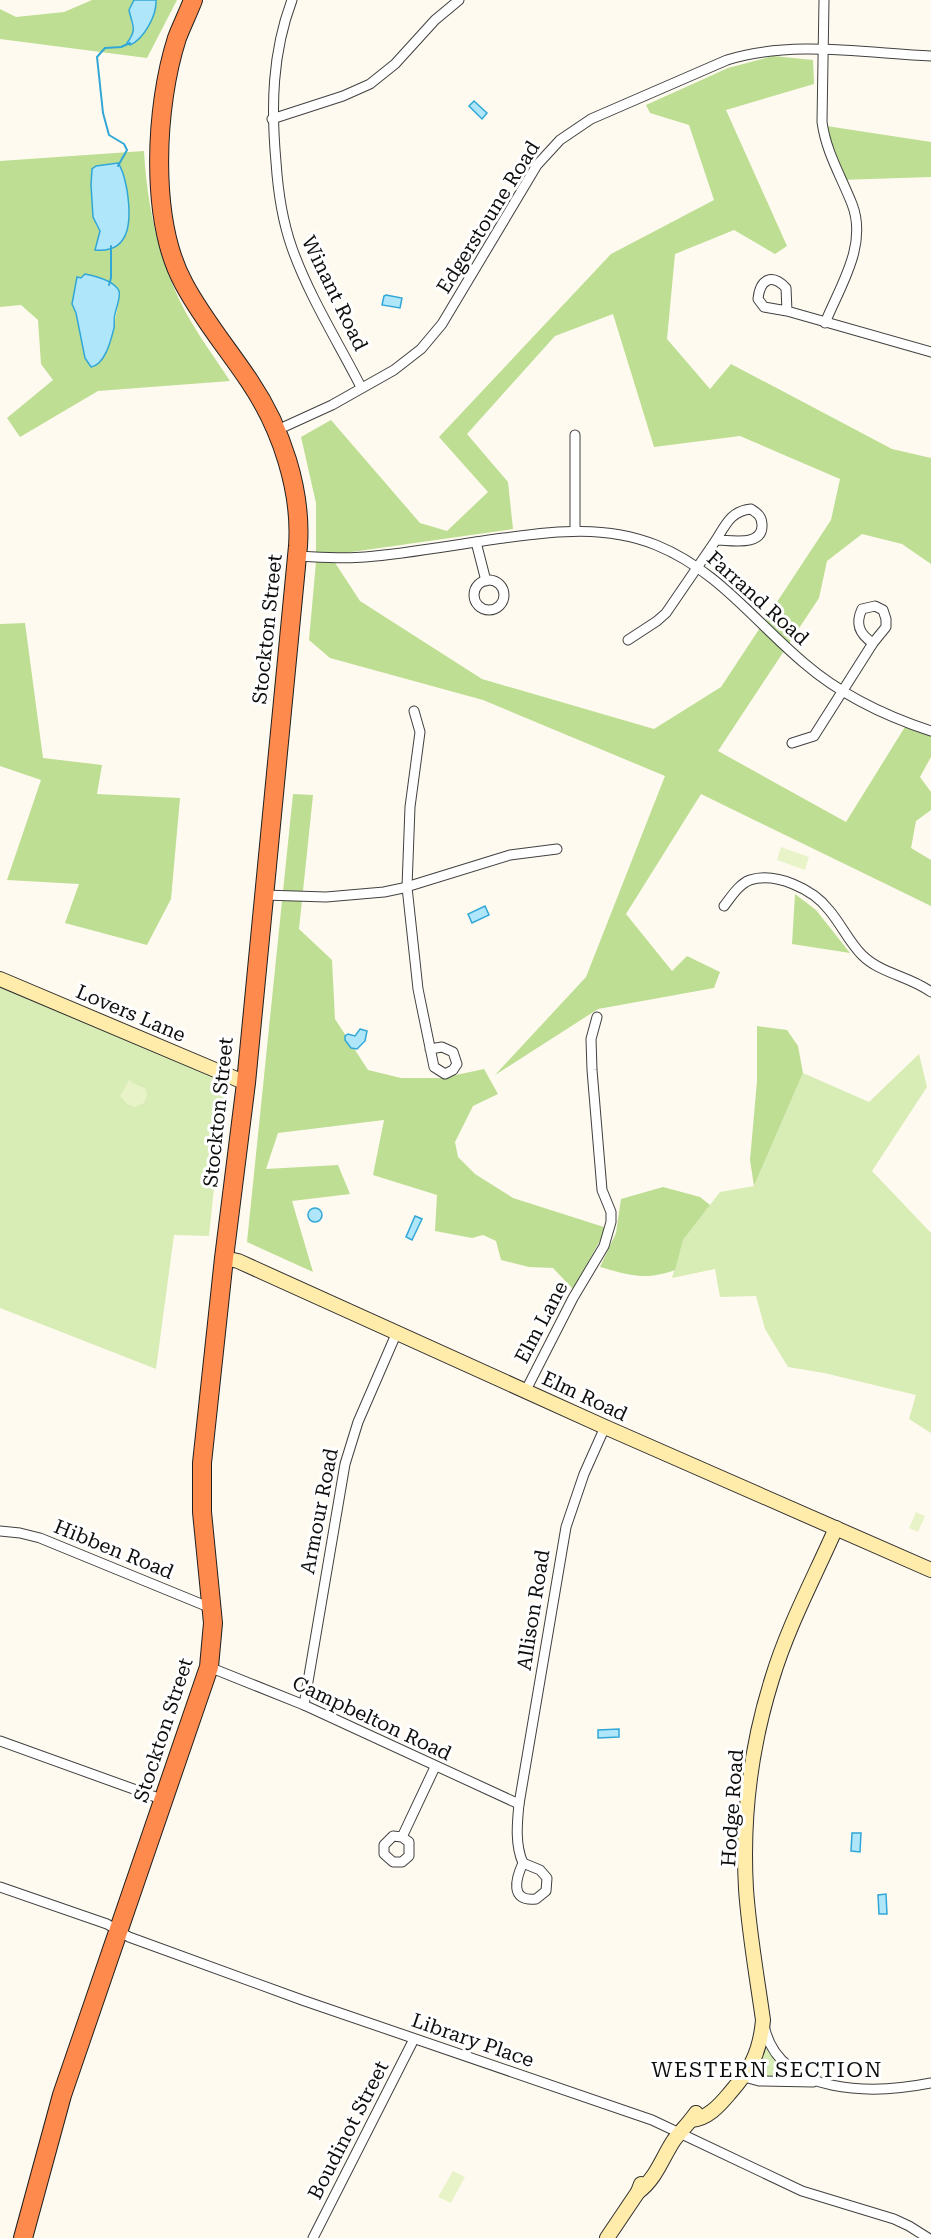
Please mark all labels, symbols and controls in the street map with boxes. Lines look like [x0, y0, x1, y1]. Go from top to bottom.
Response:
street label: Edgerstoune Road [431, 136, 545, 298]
street label: Winant Road [297, 232, 373, 355]
street label: Farrand Road [702, 546, 814, 650]
street label: Stockton Street [247, 552, 287, 705]
street label: Lovers Lane [73, 979, 189, 1047]
street label: Stockton Street [198, 1035, 238, 1188]
street label: Elm Lane [509, 1277, 573, 1367]
street label: Elm Road [538, 1366, 632, 1426]
street label: Armour Road [295, 1446, 343, 1576]
street label: Hibben Road [51, 1514, 178, 1584]
street label: Allison Road [512, 1548, 554, 1672]
street label: Stockton Street [128, 1654, 198, 1805]
street label: Campbelton Road [289, 1671, 456, 1766]
street label: Hodge Road [716, 1748, 748, 1867]
street label: Library Place [409, 2008, 537, 2072]
street label: Boudinot Street [303, 2056, 394, 2203]
district label: WESTERN SECTION [651, 2058, 883, 2082]

